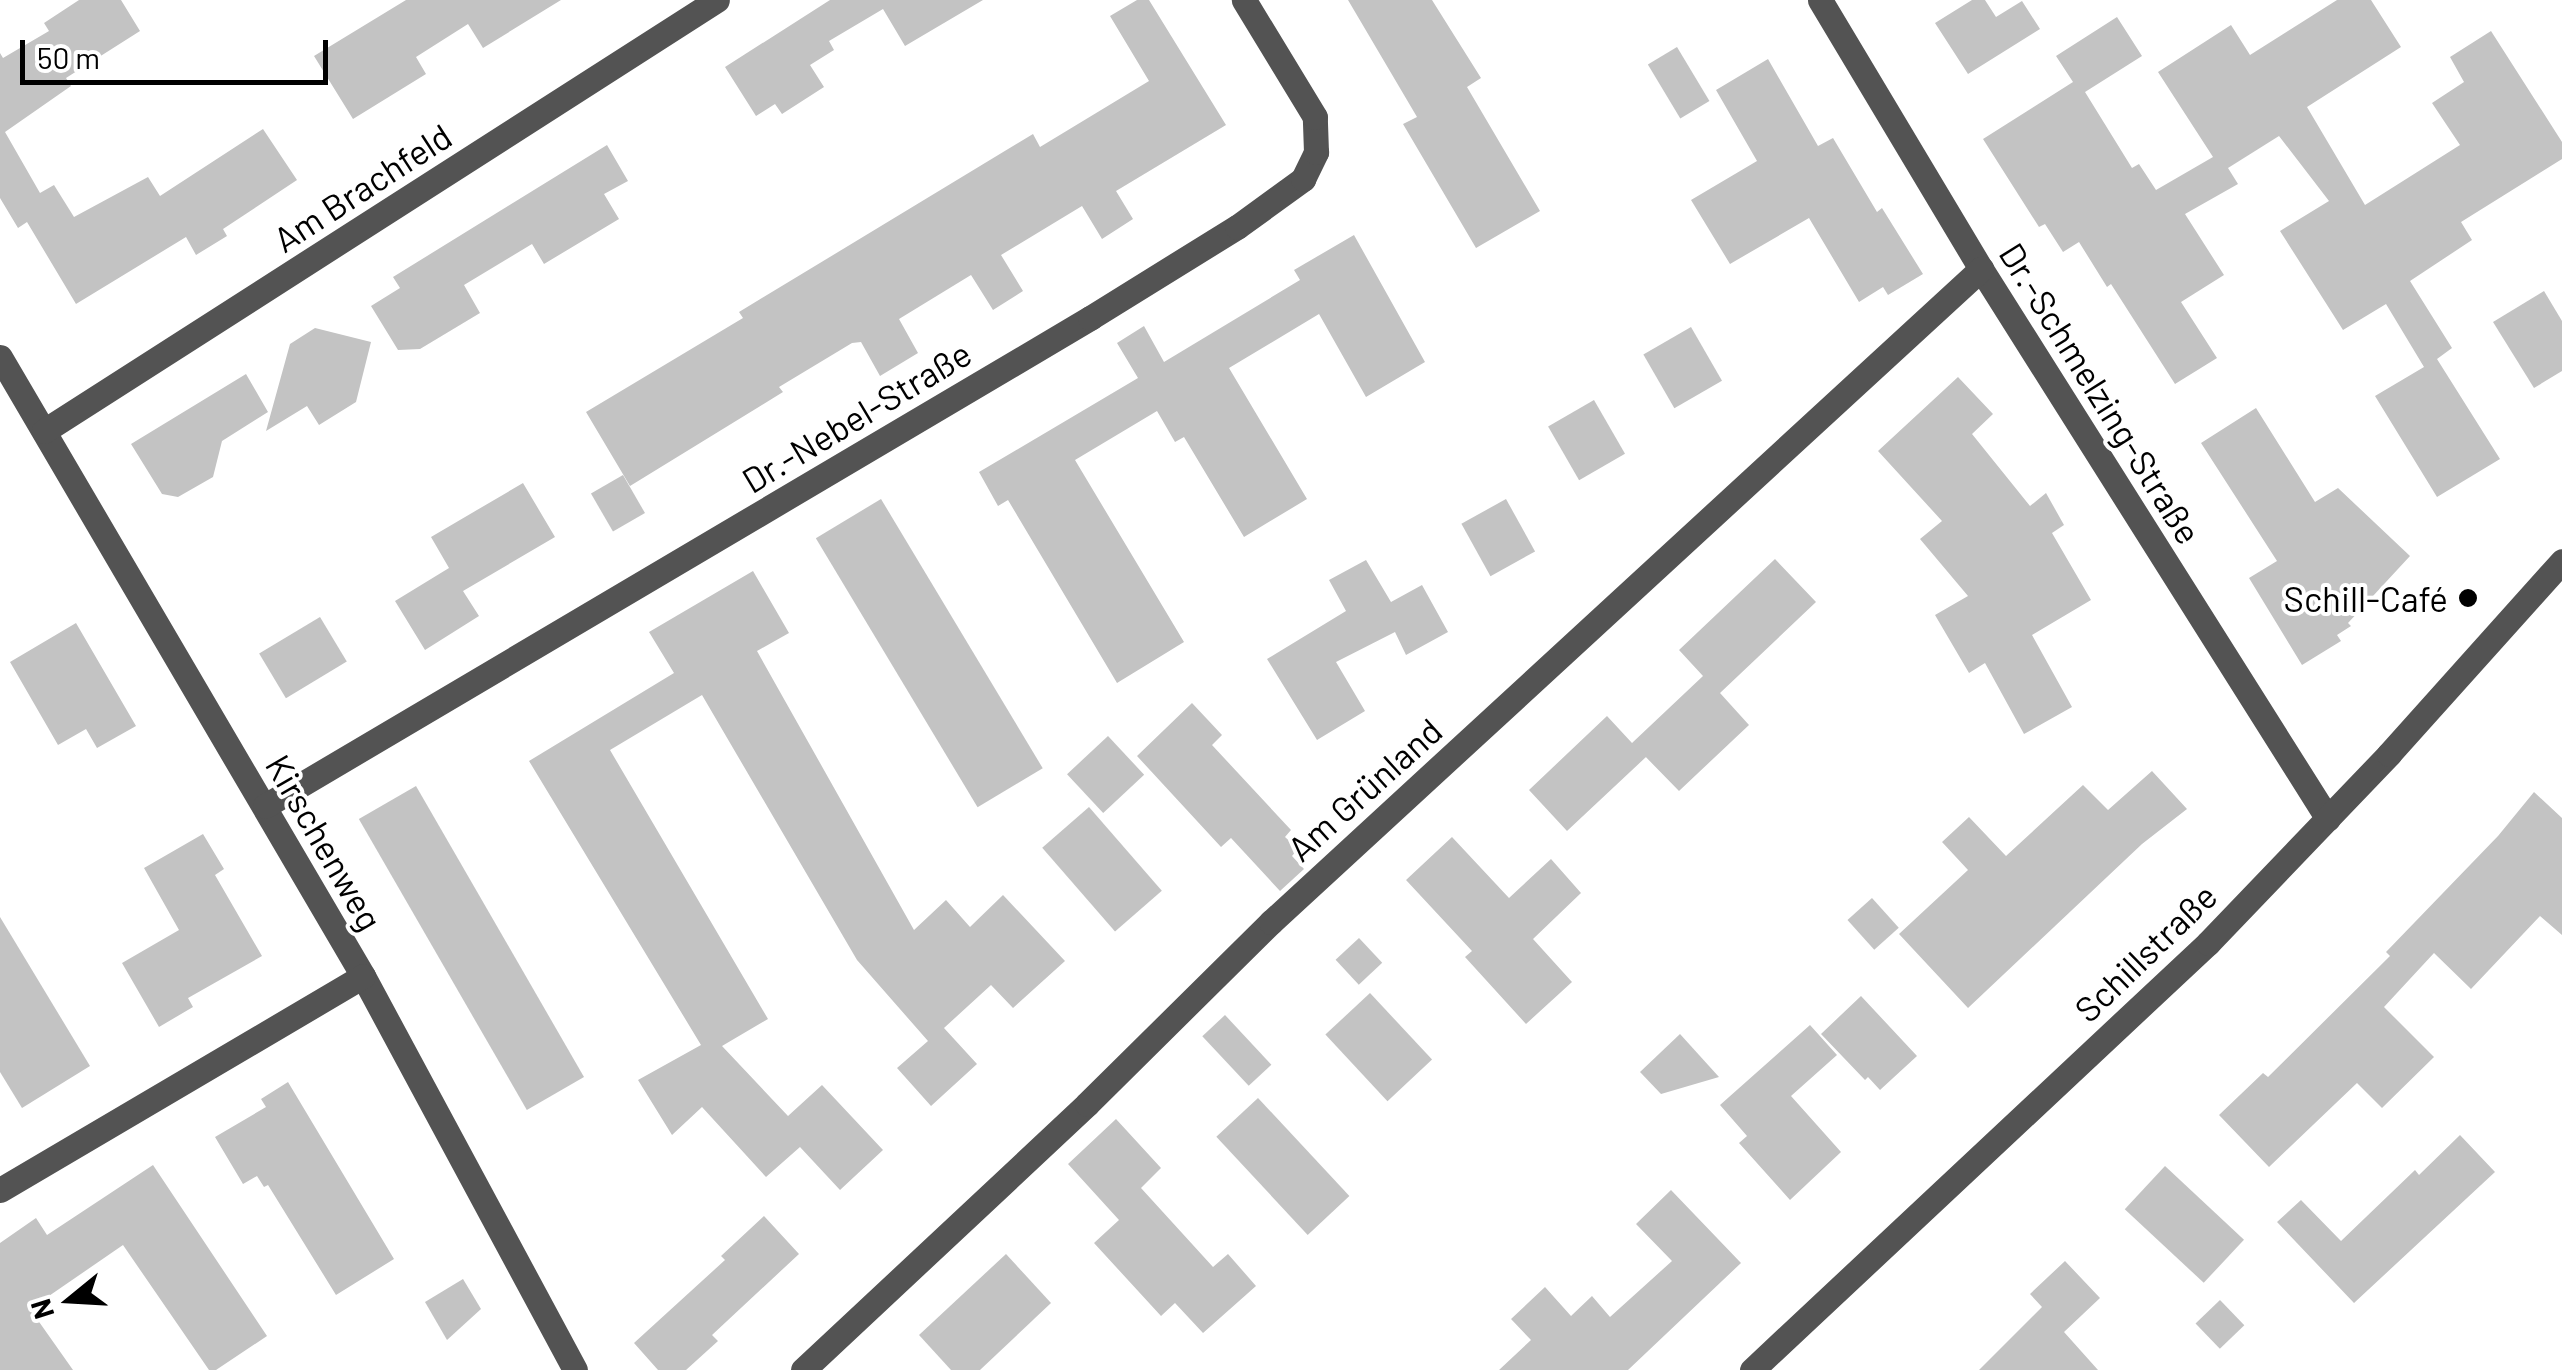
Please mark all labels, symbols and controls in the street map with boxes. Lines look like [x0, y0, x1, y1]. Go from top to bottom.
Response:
scale bar [25, 20, 332, 82]
text: 50 m [37, 39, 100, 75]
street label: Am Brachfeld [265, 114, 459, 260]
street label: Dr.-Schmelzing-Straße [1991, 235, 2211, 551]
street label: Dr.-Nebel-Straße [734, 331, 978, 501]
place label: Schill-Café [2283, 577, 2448, 619]
marker: Schill-Café [2457, 587, 2479, 609]
street label: Am Grünland [1278, 709, 1450, 869]
street label: Kirschenweg [258, 747, 392, 937]
street label: Schillstraße [2065, 874, 2225, 1030]
north arrow [20, 1250, 120, 1350]
text: N [22, 1295, 61, 1323]

